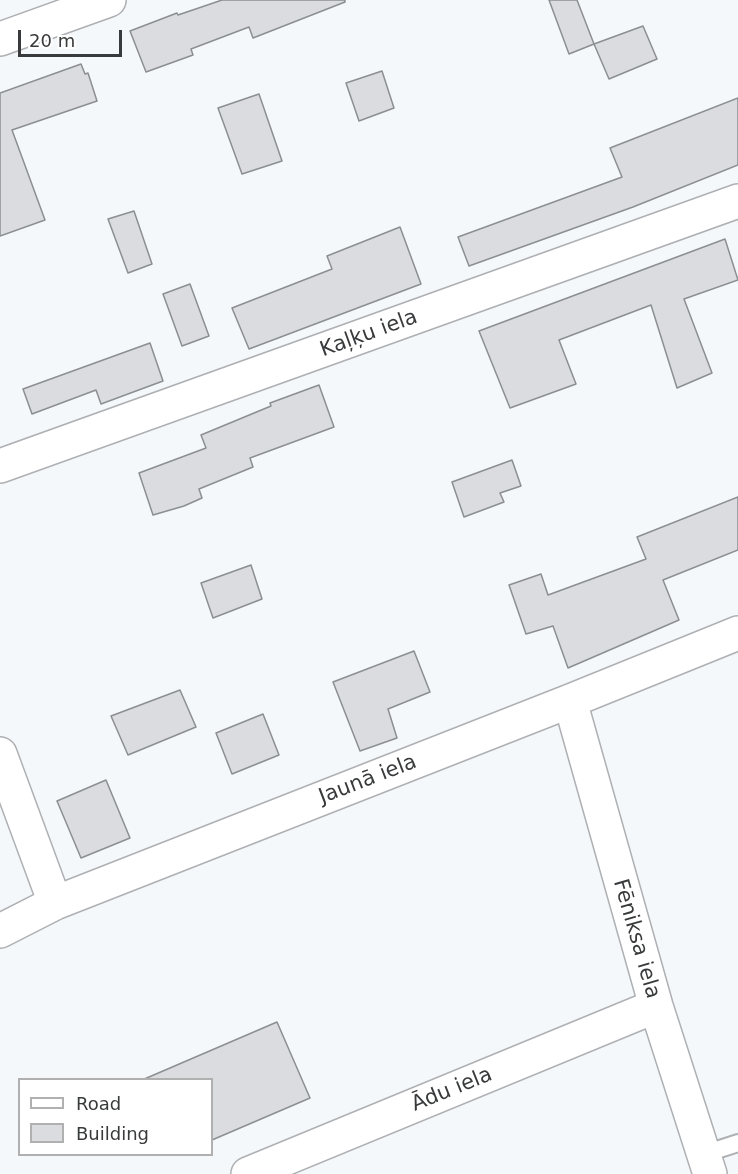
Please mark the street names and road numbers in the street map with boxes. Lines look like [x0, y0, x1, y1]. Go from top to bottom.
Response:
street label: Kaļķu iela [317, 305, 421, 363]
street label: Jaunā iela [316, 750, 420, 810]
street label: Fēniksa iela [607, 876, 665, 1002]
street label: Ādu iela [408, 1062, 496, 1118]

